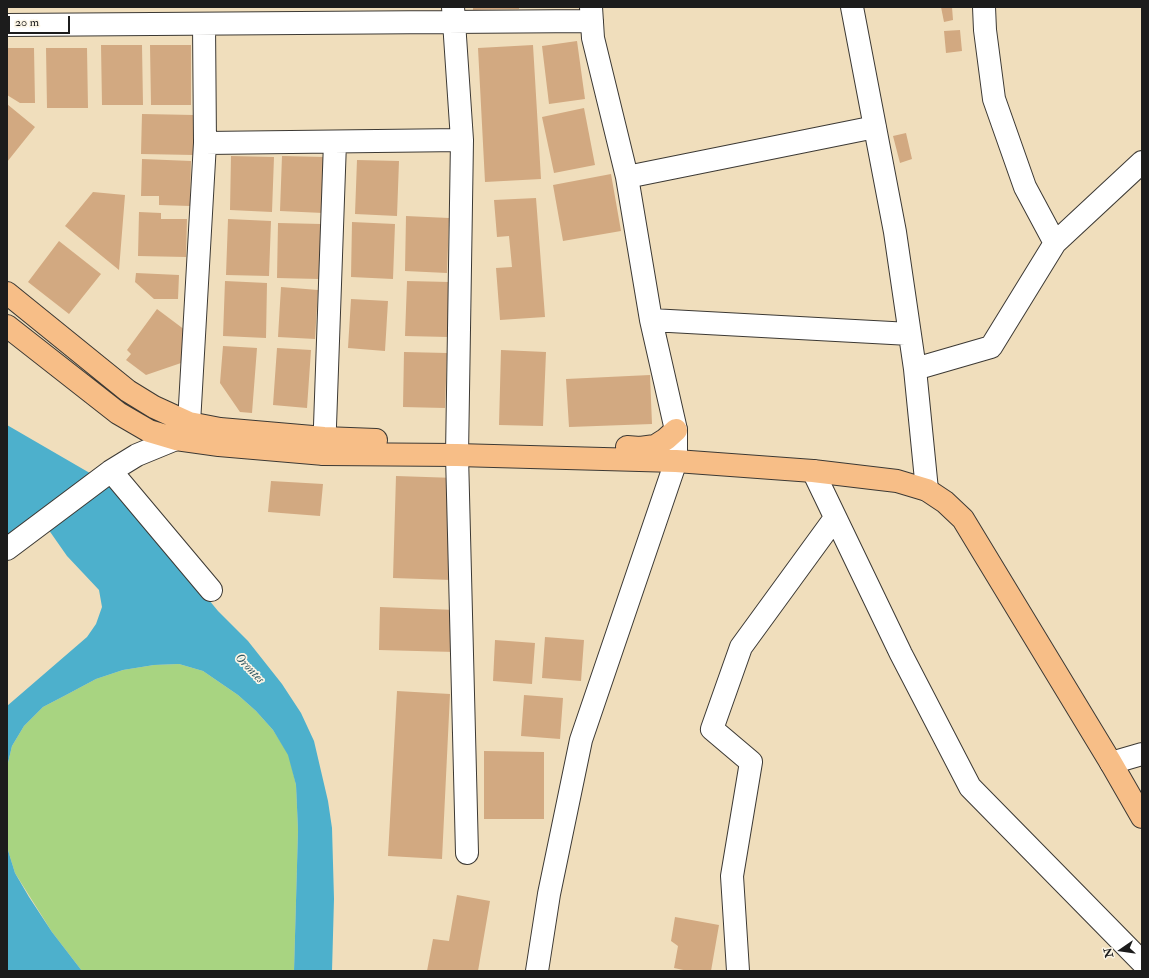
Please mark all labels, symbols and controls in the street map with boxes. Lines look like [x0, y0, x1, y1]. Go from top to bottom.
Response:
scale bar [10, 8, 72, 34]
text: 20 m [15, 15, 39, 30]
water label: Orontes [231, 651, 267, 687]
north arrow [1101, 930, 1141, 970]
text: N [1101, 947, 1116, 959]

